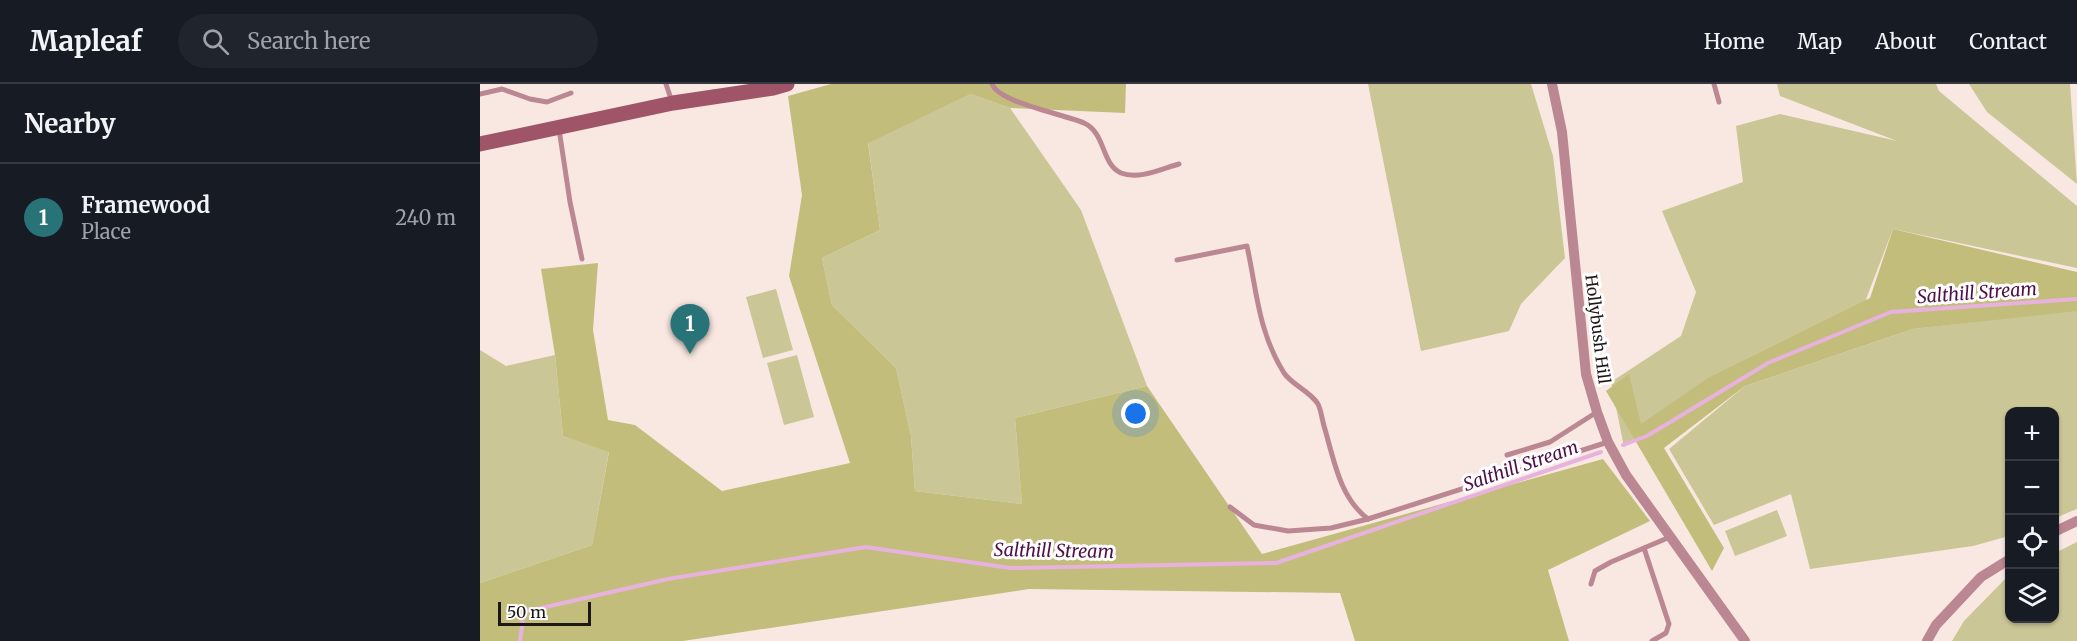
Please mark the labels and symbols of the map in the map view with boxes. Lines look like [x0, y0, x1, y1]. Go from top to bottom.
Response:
street label: Hollybush Hill [1581, 273, 1615, 385]
water label: Salthill Stream [1916, 277, 2038, 308]
pin: 1 [670, 304, 710, 354]
your location [1121, 399, 1150, 428]
water label: Salthill Stream [1460, 435, 1581, 496]
water label: Salthill Stream [994, 538, 1114, 563]
scale bar [498, 599, 591, 626]

